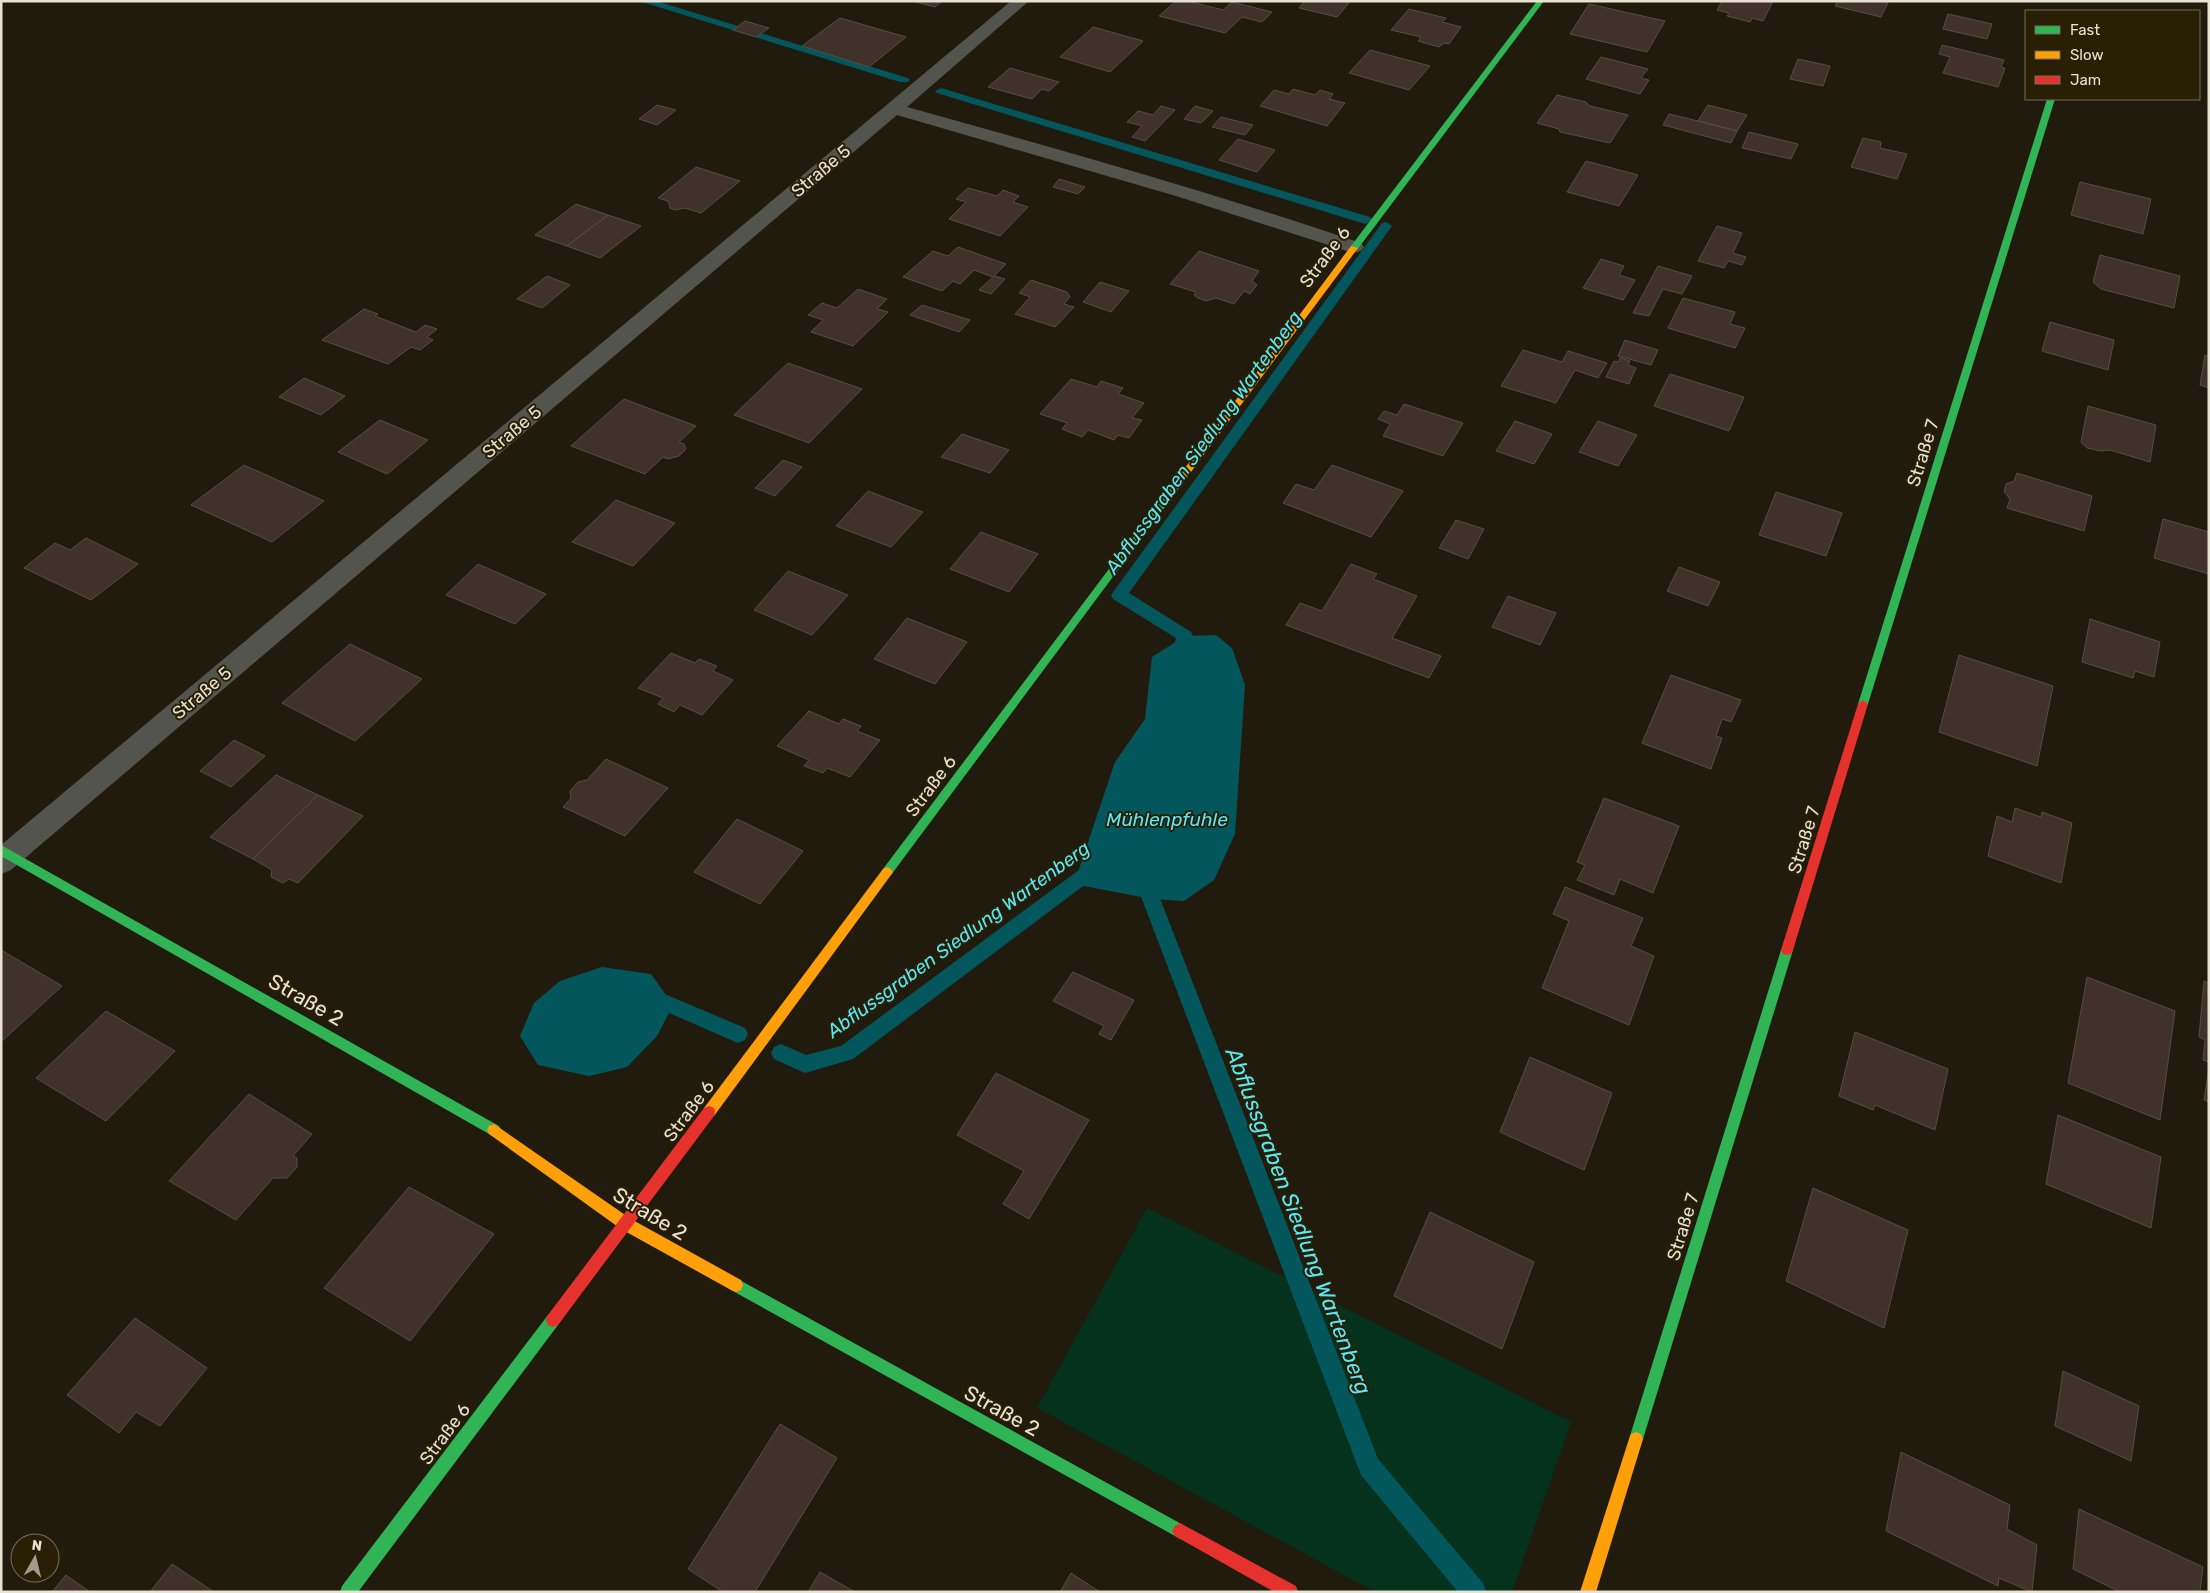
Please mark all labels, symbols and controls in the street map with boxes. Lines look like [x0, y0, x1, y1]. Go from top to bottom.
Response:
legend [2025, 10, 2200, 100]
text: Fast [2070, 21, 2100, 39]
text: Slow [2070, 46, 2103, 64]
text: Jam [2070, 71, 2101, 89]
street label: Straße 5 [787, 140, 855, 202]
street label: Straße 6 [1295, 222, 1355, 292]
water label: Abflussgraben Siedlung Wartenberg [1100, 306, 1306, 579]
street label: Straße 5 [478, 401, 546, 463]
street label: Straße 7 [1902, 417, 1944, 489]
street label: Straße 5 [168, 662, 236, 724]
street label: Straße 6 [901, 751, 961, 821]
street label: Straße 7 [1783, 804, 1825, 876]
water label: Mühlenpfuhle [1106, 808, 1228, 831]
water label: Abflussgraben Siedlung Wartenberg [822, 836, 1094, 1043]
street label: Straße 2 [264, 968, 348, 1031]
water label: Abflussgraben Siedlung Wartenberg [1219, 1043, 1377, 1398]
street label: Straße 6 [659, 1076, 719, 1146]
street label: Straße 2 [609, 1182, 692, 1245]
street label: Straße 7 [1662, 1191, 1704, 1263]
street label: Straße 2 [960, 1380, 1044, 1441]
street label: Straße 6 [415, 1399, 475, 1469]
north arrow [10, 1533, 60, 1583]
text: N [31, 1537, 43, 1555]

